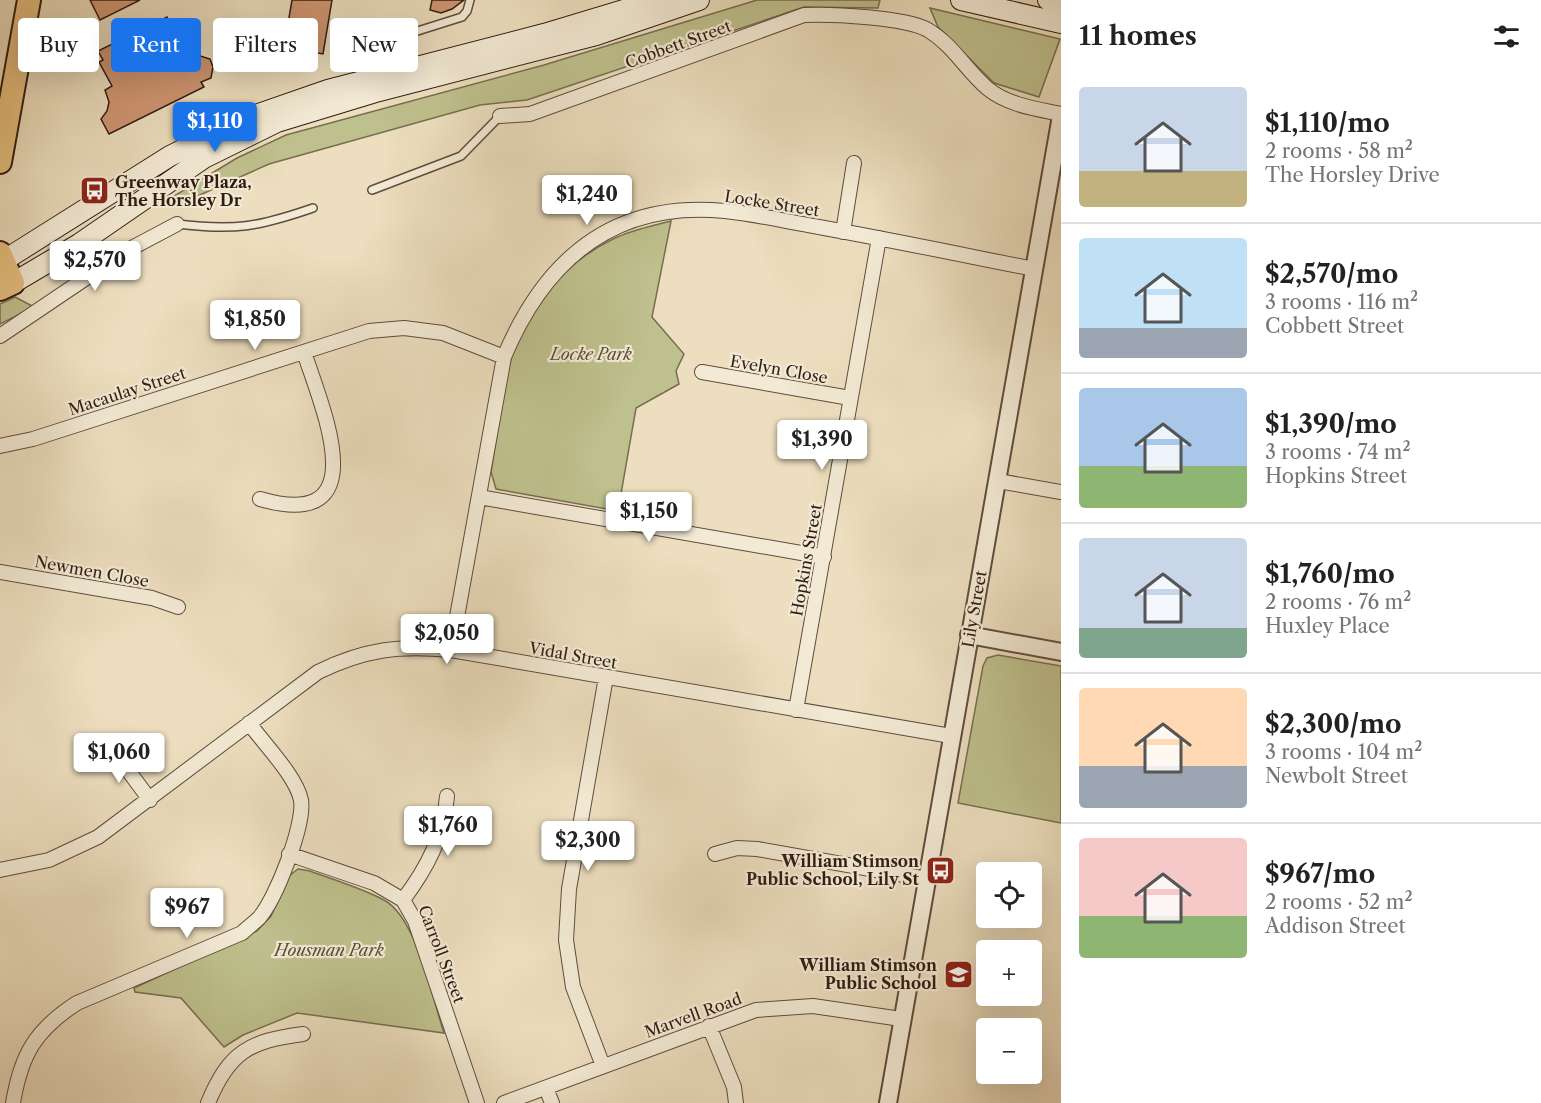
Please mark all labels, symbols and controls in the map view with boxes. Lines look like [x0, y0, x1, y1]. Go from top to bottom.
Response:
street label: Cobbett Street [622, 15, 734, 72]
chip: Buy [18, 18, 99, 72]
chip: Rent [111, 18, 201, 72]
chip: Filters [213, 18, 318, 72]
chip: New [330, 18, 418, 72]
text: 11 homes [1079, 20, 1197, 52]
icon: filters [1490, 20, 1523, 53]
pin: $1,110 [166, 102, 264, 153]
text: $1,110/mo [1265, 107, 1390, 139]
text: $1,110 [187, 109, 243, 133]
icon: home [1127, 111, 1199, 183]
text: 2 rooms · 58 m² [1265, 139, 1413, 163]
text: The Horsley Drive [1265, 163, 1440, 187]
place label: Greenway Plaza, The Horsley Dr [115, 172, 252, 210]
bus stop icon: Greenway Plaza, The Horsley Dr [78, 175, 110, 207]
pin: $1,240 [538, 175, 636, 226]
text: $1,240 [556, 182, 618, 206]
street label: Locke Street [723, 186, 821, 220]
pin: $2,570 [46, 241, 144, 292]
text: $2,570 [64, 248, 126, 272]
text: $2,570/mo [1265, 258, 1398, 290]
icon: home [1127, 262, 1199, 334]
text: 3 rooms · 116 m² [1265, 290, 1418, 314]
pin: $1,850 [206, 300, 304, 351]
text: $1,850 [224, 307, 286, 331]
text: Cobbett Street [1265, 314, 1404, 338]
park label: Locke Park [548, 344, 633, 364]
street label: Evelyn Close [729, 351, 829, 387]
street label: Macaulay Street [66, 363, 188, 419]
text: $1,390/mo [1265, 408, 1397, 440]
icon: home [1127, 412, 1199, 484]
pin: $1,390 [773, 420, 871, 471]
text: $1,390 [791, 427, 853, 451]
text: 3 rooms · 74 m² [1265, 440, 1411, 464]
text: Hopkins Street [1265, 464, 1407, 488]
pin: $1,150 [600, 492, 698, 543]
text: $1,150 [620, 499, 678, 523]
street label: Hopkins Street [786, 502, 826, 618]
street label: Newmen Close [33, 551, 151, 591]
text: $1,760/mo [1265, 558, 1395, 590]
icon: home [1127, 562, 1199, 634]
street label: Lily Street [957, 569, 991, 649]
text: 2 rooms · 76 m² [1265, 590, 1411, 614]
pin: $2,050 [398, 614, 496, 665]
text: Huxley Place [1265, 614, 1390, 638]
text: $2,050 [415, 621, 479, 645]
street label: Vidal Street [526, 637, 619, 673]
text: $2,300/mo [1265, 708, 1402, 740]
icon: home [1127, 712, 1199, 784]
pin: $1,060 [70, 733, 168, 784]
text: $1,060 [88, 740, 150, 764]
text: 3 rooms · 104 m² [1265, 740, 1422, 764]
text: Newbolt Street [1265, 764, 1408, 788]
pin: $1,760 [399, 806, 497, 857]
text: $1,760 [418, 813, 478, 837]
pin: $2,300 [539, 821, 637, 872]
text: $2,300 [555, 828, 621, 852]
place label: William Stimson Public School, Lily St [746, 851, 920, 889]
bus stop icon: William Stimson Public School, Lily St [924, 854, 956, 886]
text: $967/mo [1265, 858, 1375, 890]
map controls [976, 862, 1042, 1084]
button: locate [976, 862, 1042, 928]
icon: home [1127, 862, 1199, 934]
pin: $967 [151, 888, 223, 939]
text: 2 rooms · 52 m² [1265, 890, 1413, 914]
text: $967 [164, 895, 210, 919]
street label: Carroll Street [414, 902, 470, 1006]
text: Addison Street [1265, 914, 1405, 938]
park label: Housman Park [272, 940, 384, 960]
button: + [976, 940, 1042, 1006]
place label: William Stimson Public School [798, 955, 937, 993]
school or university icon: William Stimson Public School [942, 958, 974, 990]
street label: Marvell Road [642, 988, 744, 1042]
button: − [976, 1018, 1042, 1084]

